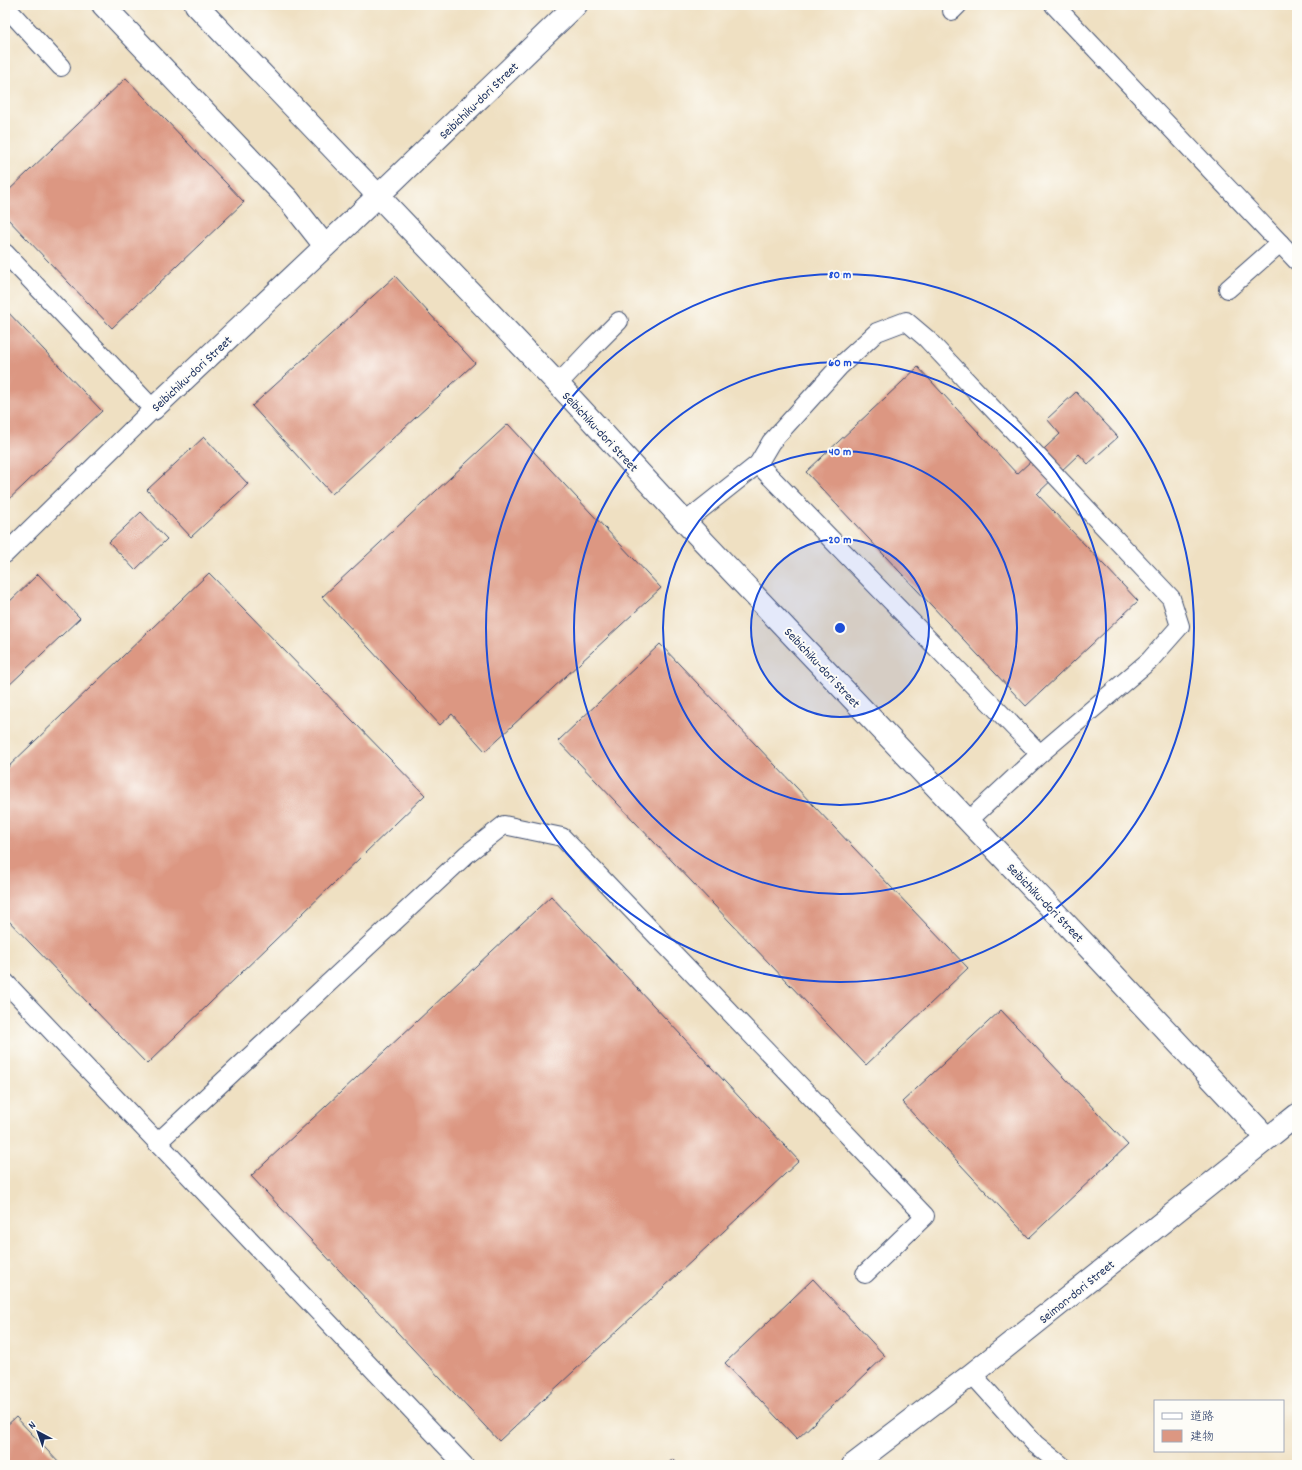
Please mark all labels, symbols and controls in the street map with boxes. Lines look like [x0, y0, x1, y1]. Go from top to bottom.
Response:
street label: Seibichiku-dori Street [436, 59, 524, 145]
text: 80 m [829, 267, 851, 284]
street label: Seibichiku-dori Street [148, 332, 238, 417]
text: 60 m [828, 355, 852, 372]
street label: Seibichiku-dori Street [557, 388, 642, 478]
text: 40 m [829, 444, 851, 461]
text: 20 m [829, 532, 851, 549]
centre of rings [833, 621, 847, 635]
street label: Seibichiku-dori Street [779, 624, 864, 714]
street label: Seibichiku-dori Street [1001, 860, 1087, 948]
street label: Seimon-dori Street [1036, 1256, 1120, 1329]
legend [1154, 1400, 1284, 1452]
text: 道路 [1190, 1409, 1214, 1426]
north arrow [18, 1412, 58, 1452]
text: N [25, 1418, 40, 1434]
text: 建物 [1190, 1429, 1214, 1446]

